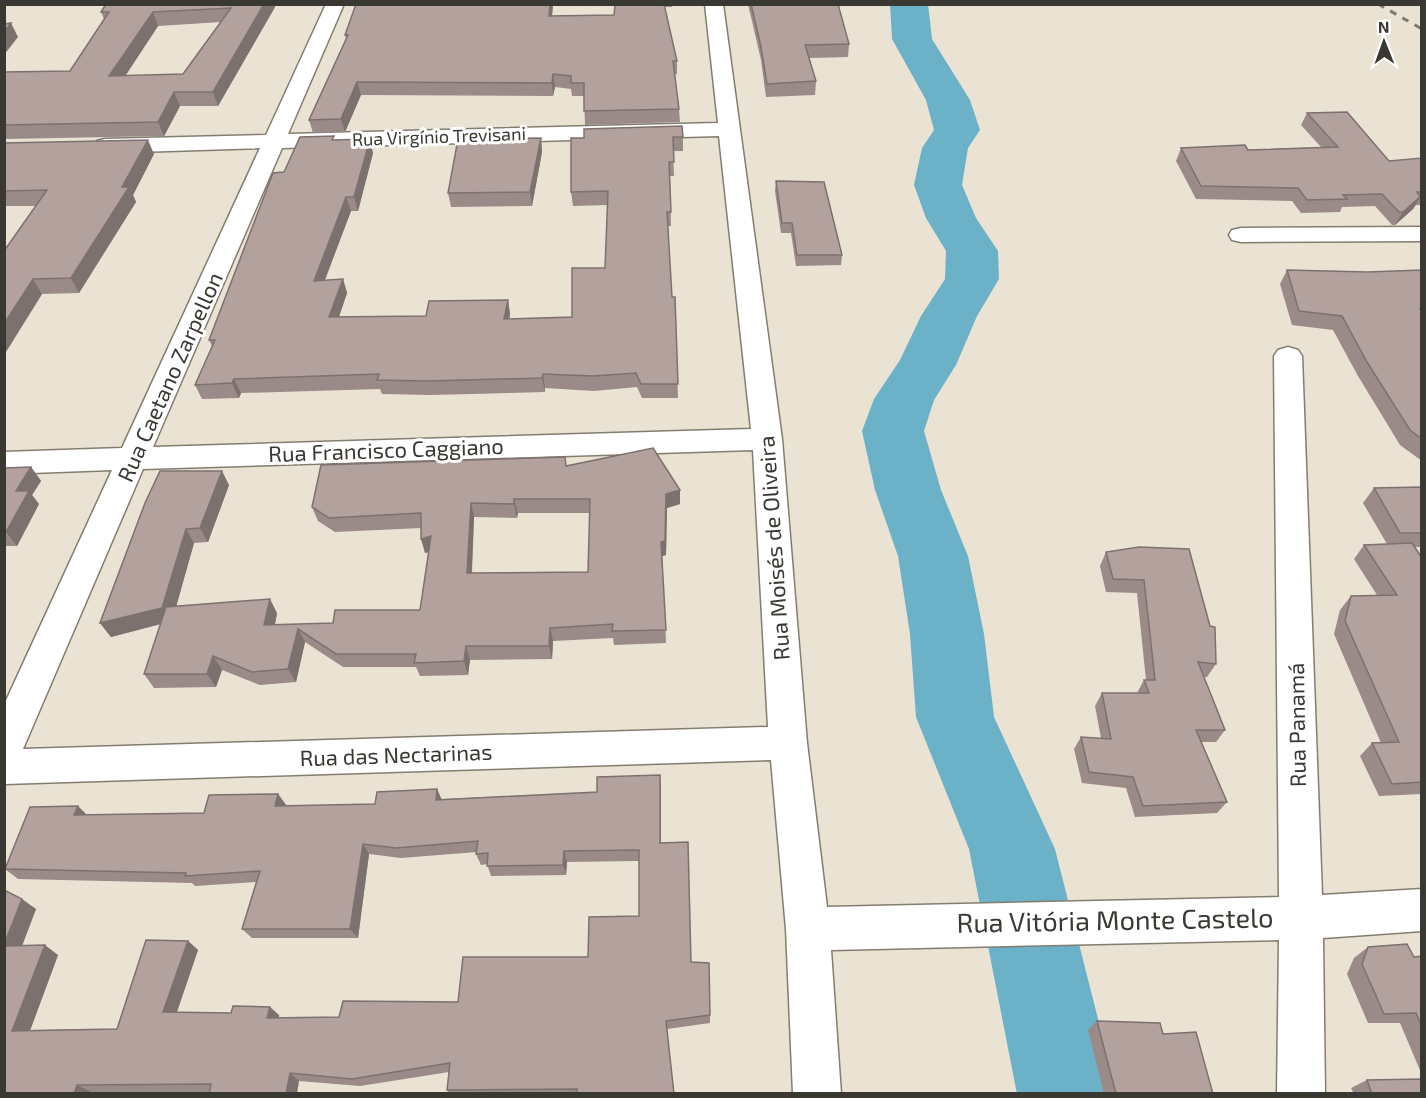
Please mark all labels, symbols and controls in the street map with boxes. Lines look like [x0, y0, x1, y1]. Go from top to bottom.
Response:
north arrow [1354, 12, 1414, 72]
text: N [1378, 17, 1390, 36]
street label: Rua Virgínio Trevisani [352, 122, 526, 150]
street label: Rua Caetano Zarpellon [111, 268, 227, 485]
street label: Rua Francisco Caggiano [268, 432, 504, 466]
street label: Rua Moisés de Oliveira [752, 435, 794, 661]
street label: Rua Panamá [1282, 663, 1310, 787]
street label: Rua das Nectarinas [299, 738, 493, 770]
street label: Rua Vitória Monte Castelo [956, 900, 1274, 938]

